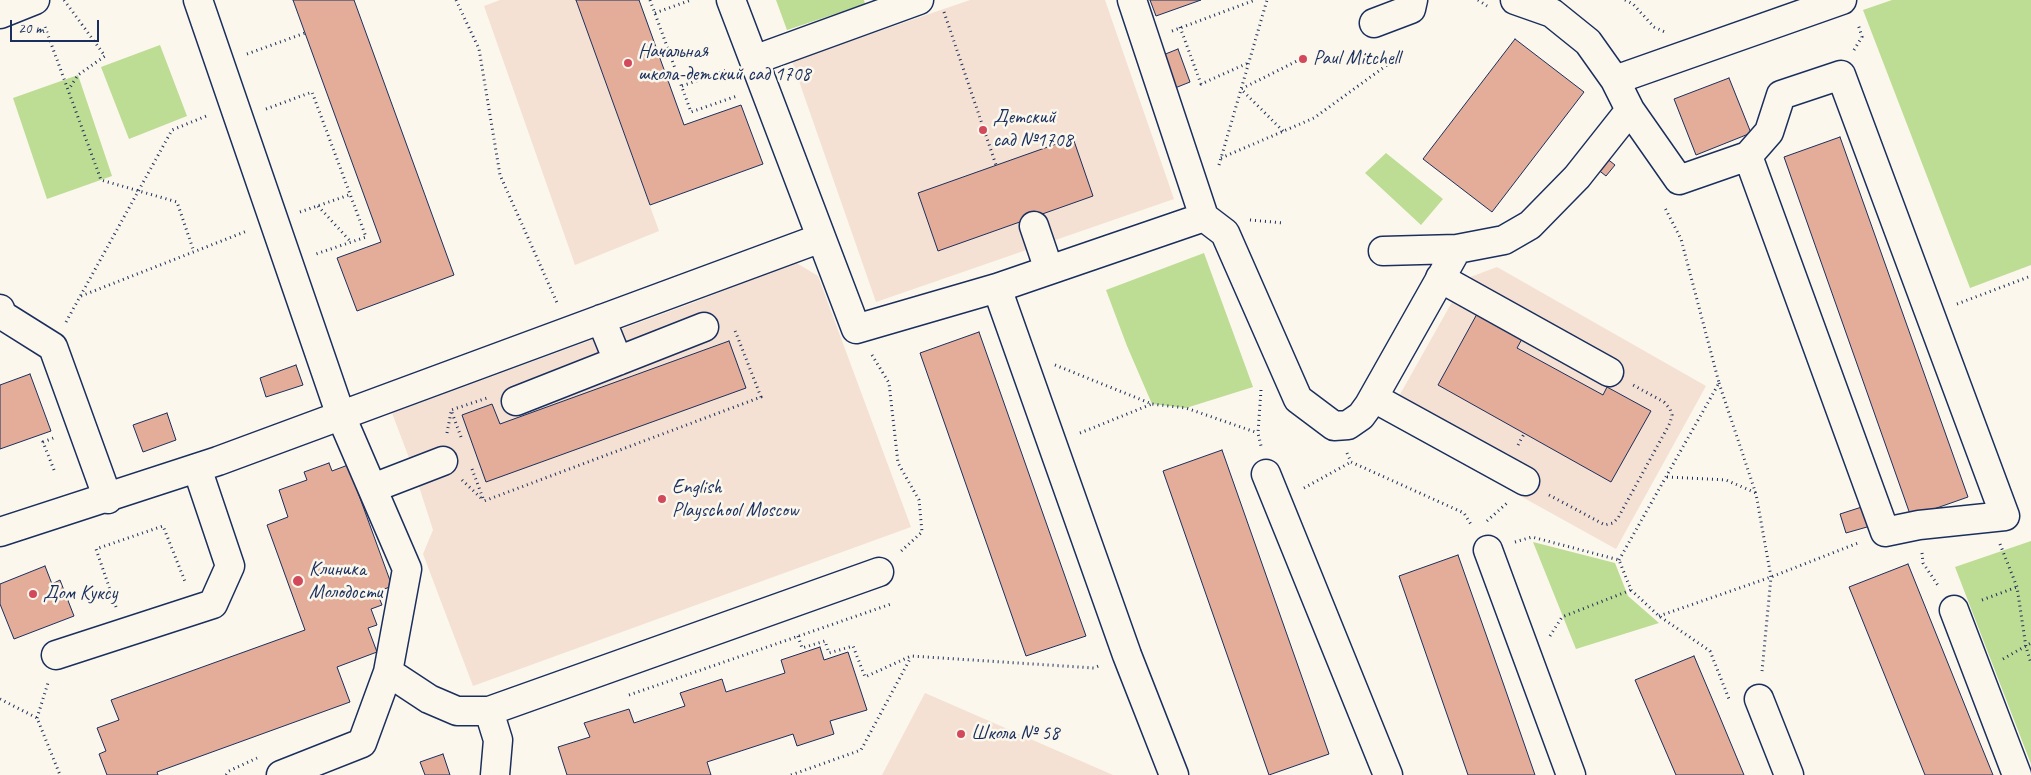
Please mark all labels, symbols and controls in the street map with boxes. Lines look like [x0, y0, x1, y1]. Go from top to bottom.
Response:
scale bar [12, 10, 101, 42]
text: 20 m [18, 19, 44, 38]
place label: Начальная школа-детский сад 1708 [638, 40, 810, 87]
place label: Paul Mitchell [1313, 47, 1400, 71]
marker: Paul Mitchell [1297, 53, 1309, 65]
marker: Начальная школа-детский сад 1708 [622, 57, 634, 69]
place label: Детский сад №1708 [993, 106, 1073, 153]
marker: Детский сад №1708 [977, 124, 989, 136]
place label: English Playschool Moscow [672, 476, 798, 523]
marker: English Playschool Moscow [656, 493, 668, 505]
place label: Клиника Молодости [309, 558, 382, 605]
marker: Клиника Молодости [291, 574, 305, 588]
place label: Дом Куксу [43, 582, 117, 606]
marker: Дом Куксу [27, 588, 39, 600]
place label: Школа № 58 [971, 722, 1059, 746]
marker: Школа № 58 [955, 728, 967, 740]

